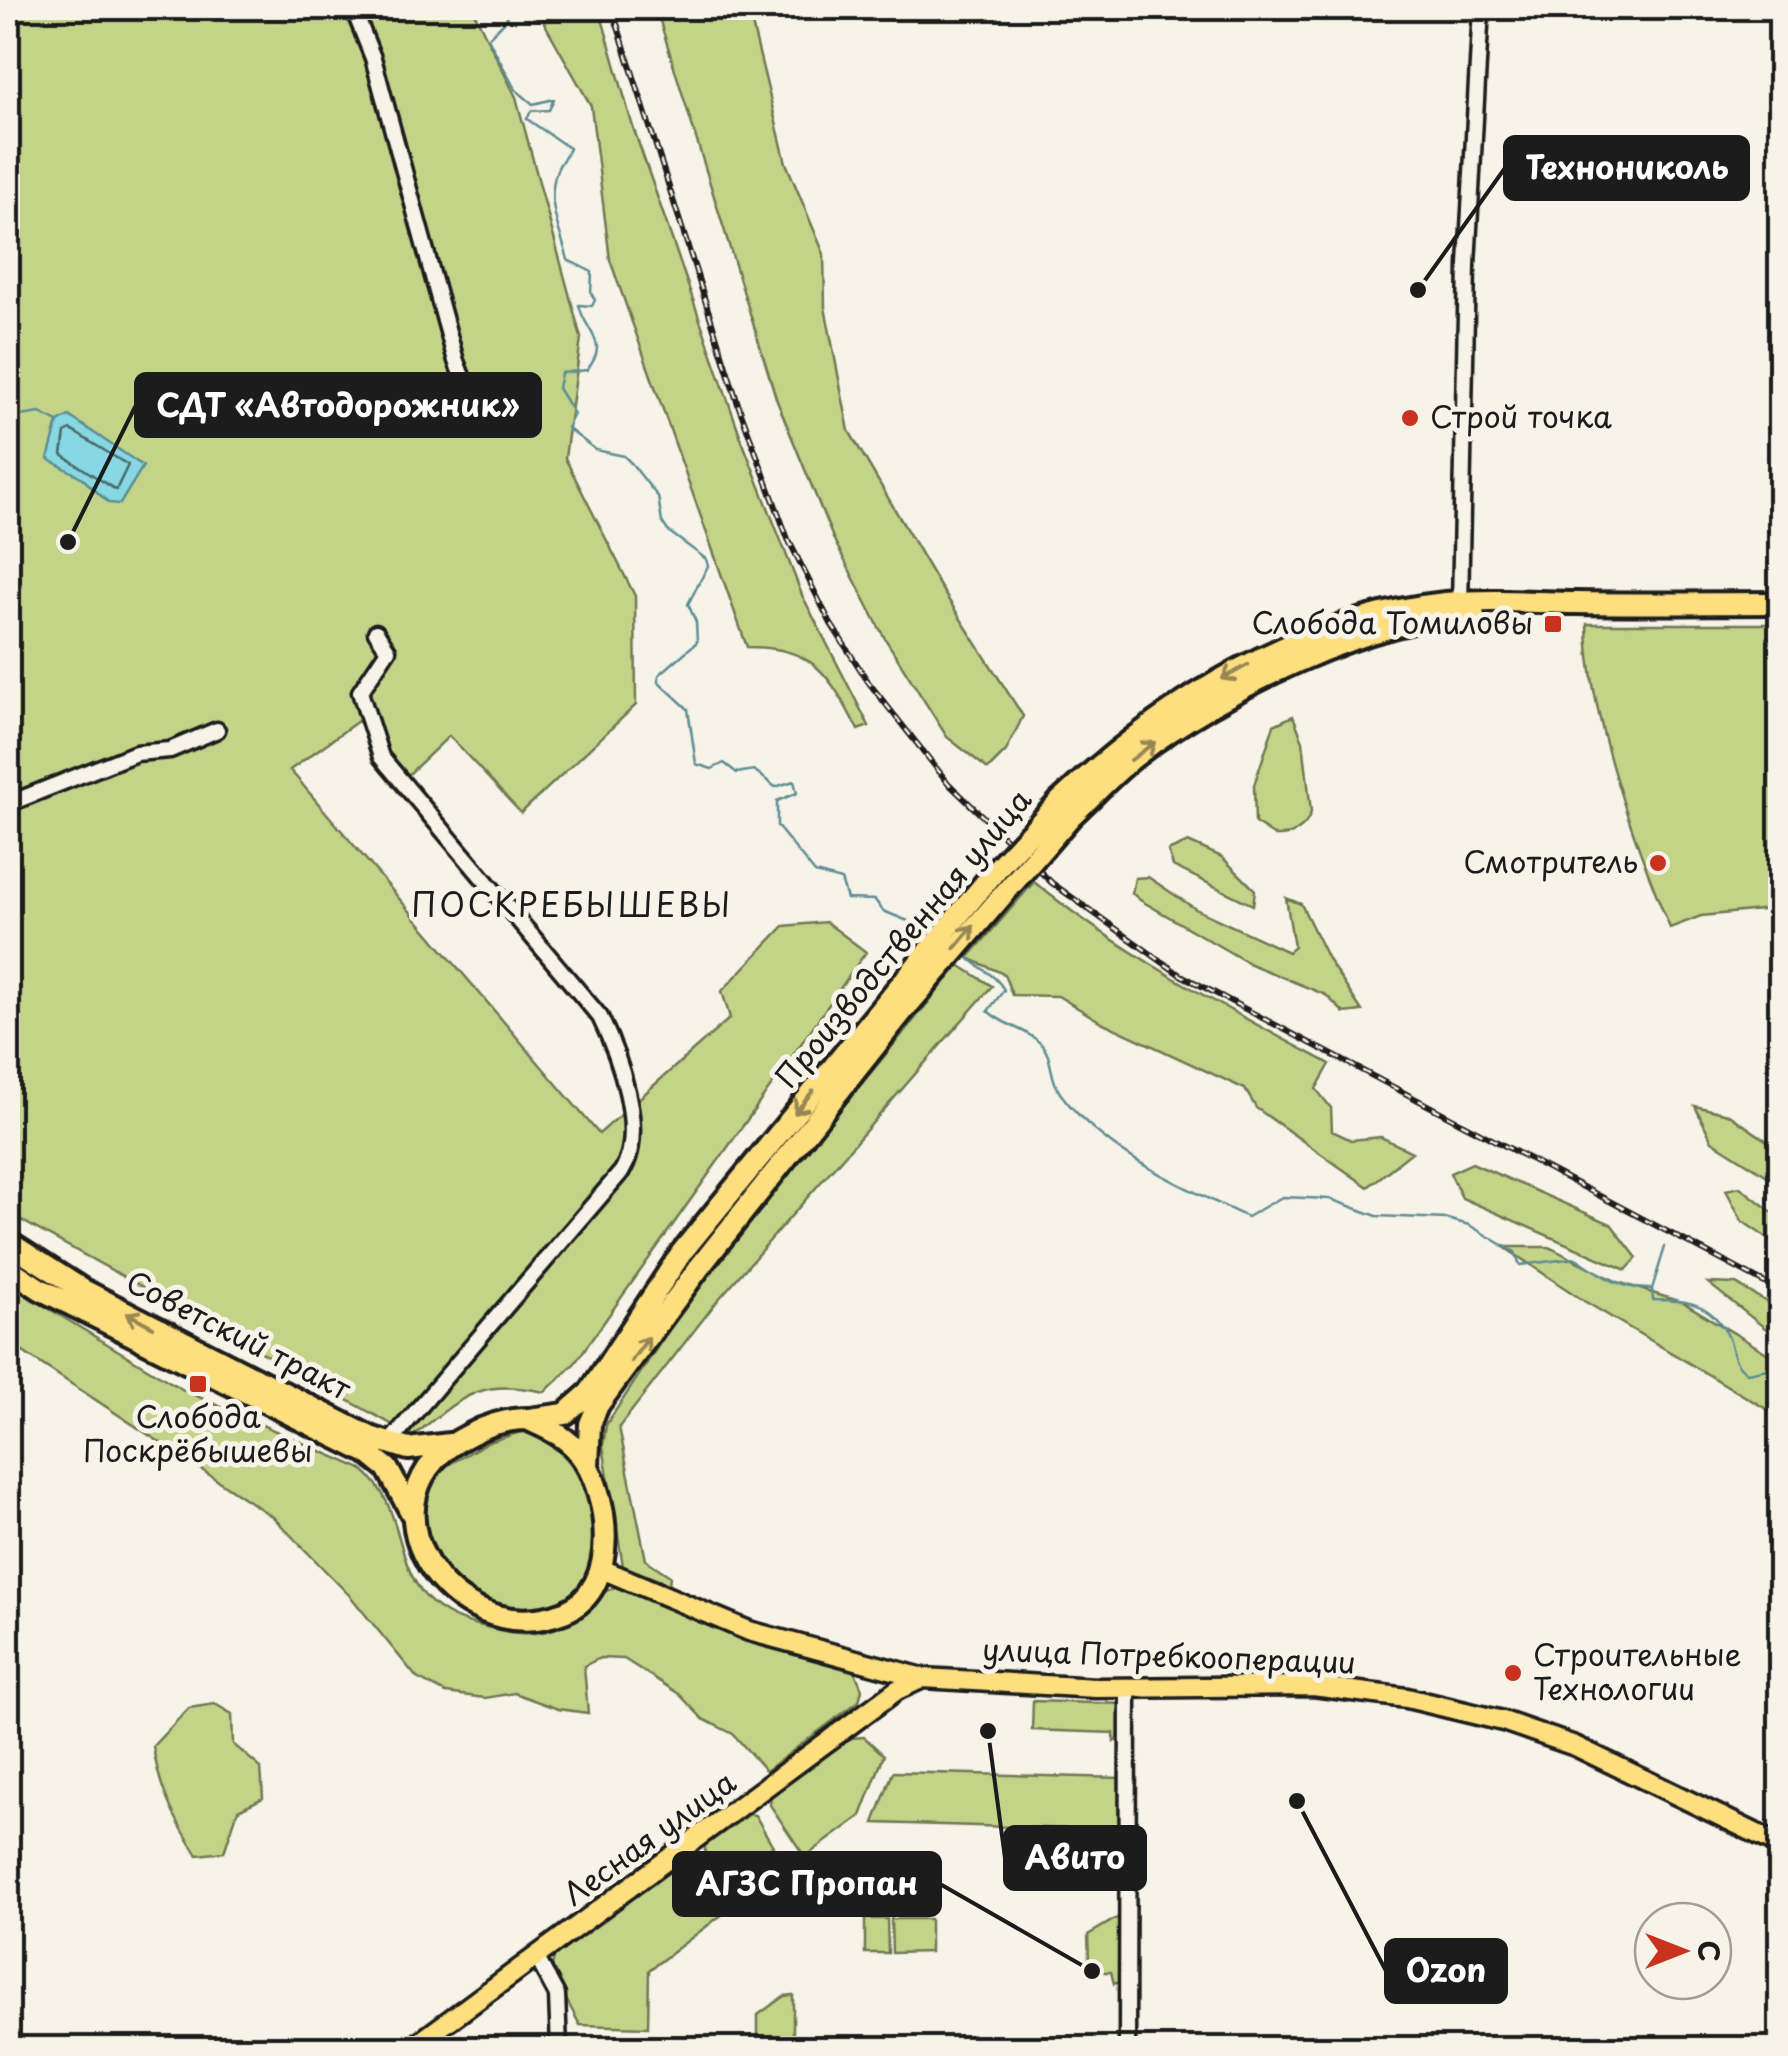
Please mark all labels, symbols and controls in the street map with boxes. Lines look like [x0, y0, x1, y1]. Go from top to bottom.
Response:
callout: Технониколь [1505, 137, 1748, 199]
text: Технониколь [1525, 142, 1729, 190]
callout: СДТ «Автодорожник» [136, 374, 540, 436]
text: СДТ «Автодорожник» [156, 380, 520, 428]
place label: Строй точка [1430, 393, 1612, 438]
marker: Строй точка [1399, 407, 1421, 429]
place label: Слобода Томиловы [1251, 599, 1533, 644]
marker: Слобода Томиловы [1542, 613, 1564, 635]
one-way arrow [1221, 663, 1251, 683]
one-way arrow [1129, 741, 1156, 762]
street label: Производственная улица [763, 778, 1041, 1097]
place label: Смотритель [1463, 838, 1638, 883]
marker: Смотритель [1647, 852, 1669, 874]
district label: ПОСКРЕБЫШЕВЫ [411, 880, 733, 928]
one-way arrow [953, 925, 975, 951]
one-way arrow [793, 1089, 815, 1115]
street label: Советский тракт [119, 1258, 360, 1410]
one-way arrow [125, 1310, 155, 1329]
one-way arrow [630, 1335, 651, 1363]
marker: Слобода Поскрёбышевы [187, 1373, 209, 1395]
place label: Слобода Поскрёбышевы [83, 1393, 313, 1472]
street label: улица Потребкооперации [981, 1625, 1357, 1684]
place label: Строительные Технологии [1533, 1631, 1742, 1710]
marker: Строительные Технологии [1502, 1662, 1524, 1684]
street label: Лесная улица [553, 1759, 744, 1915]
callout: Авито [1005, 1827, 1145, 1889]
text: Авито [1025, 1832, 1125, 1880]
callout: АГЗС Пропан [674, 1853, 940, 1915]
text: АГЗС Пропан [696, 1858, 918, 1906]
north arrow [1633, 1901, 1733, 2001]
callout: Ozon [1386, 1940, 1506, 2002]
text: С [1688, 1940, 1731, 1962]
text: Ozon [1406, 1945, 1486, 1993]

